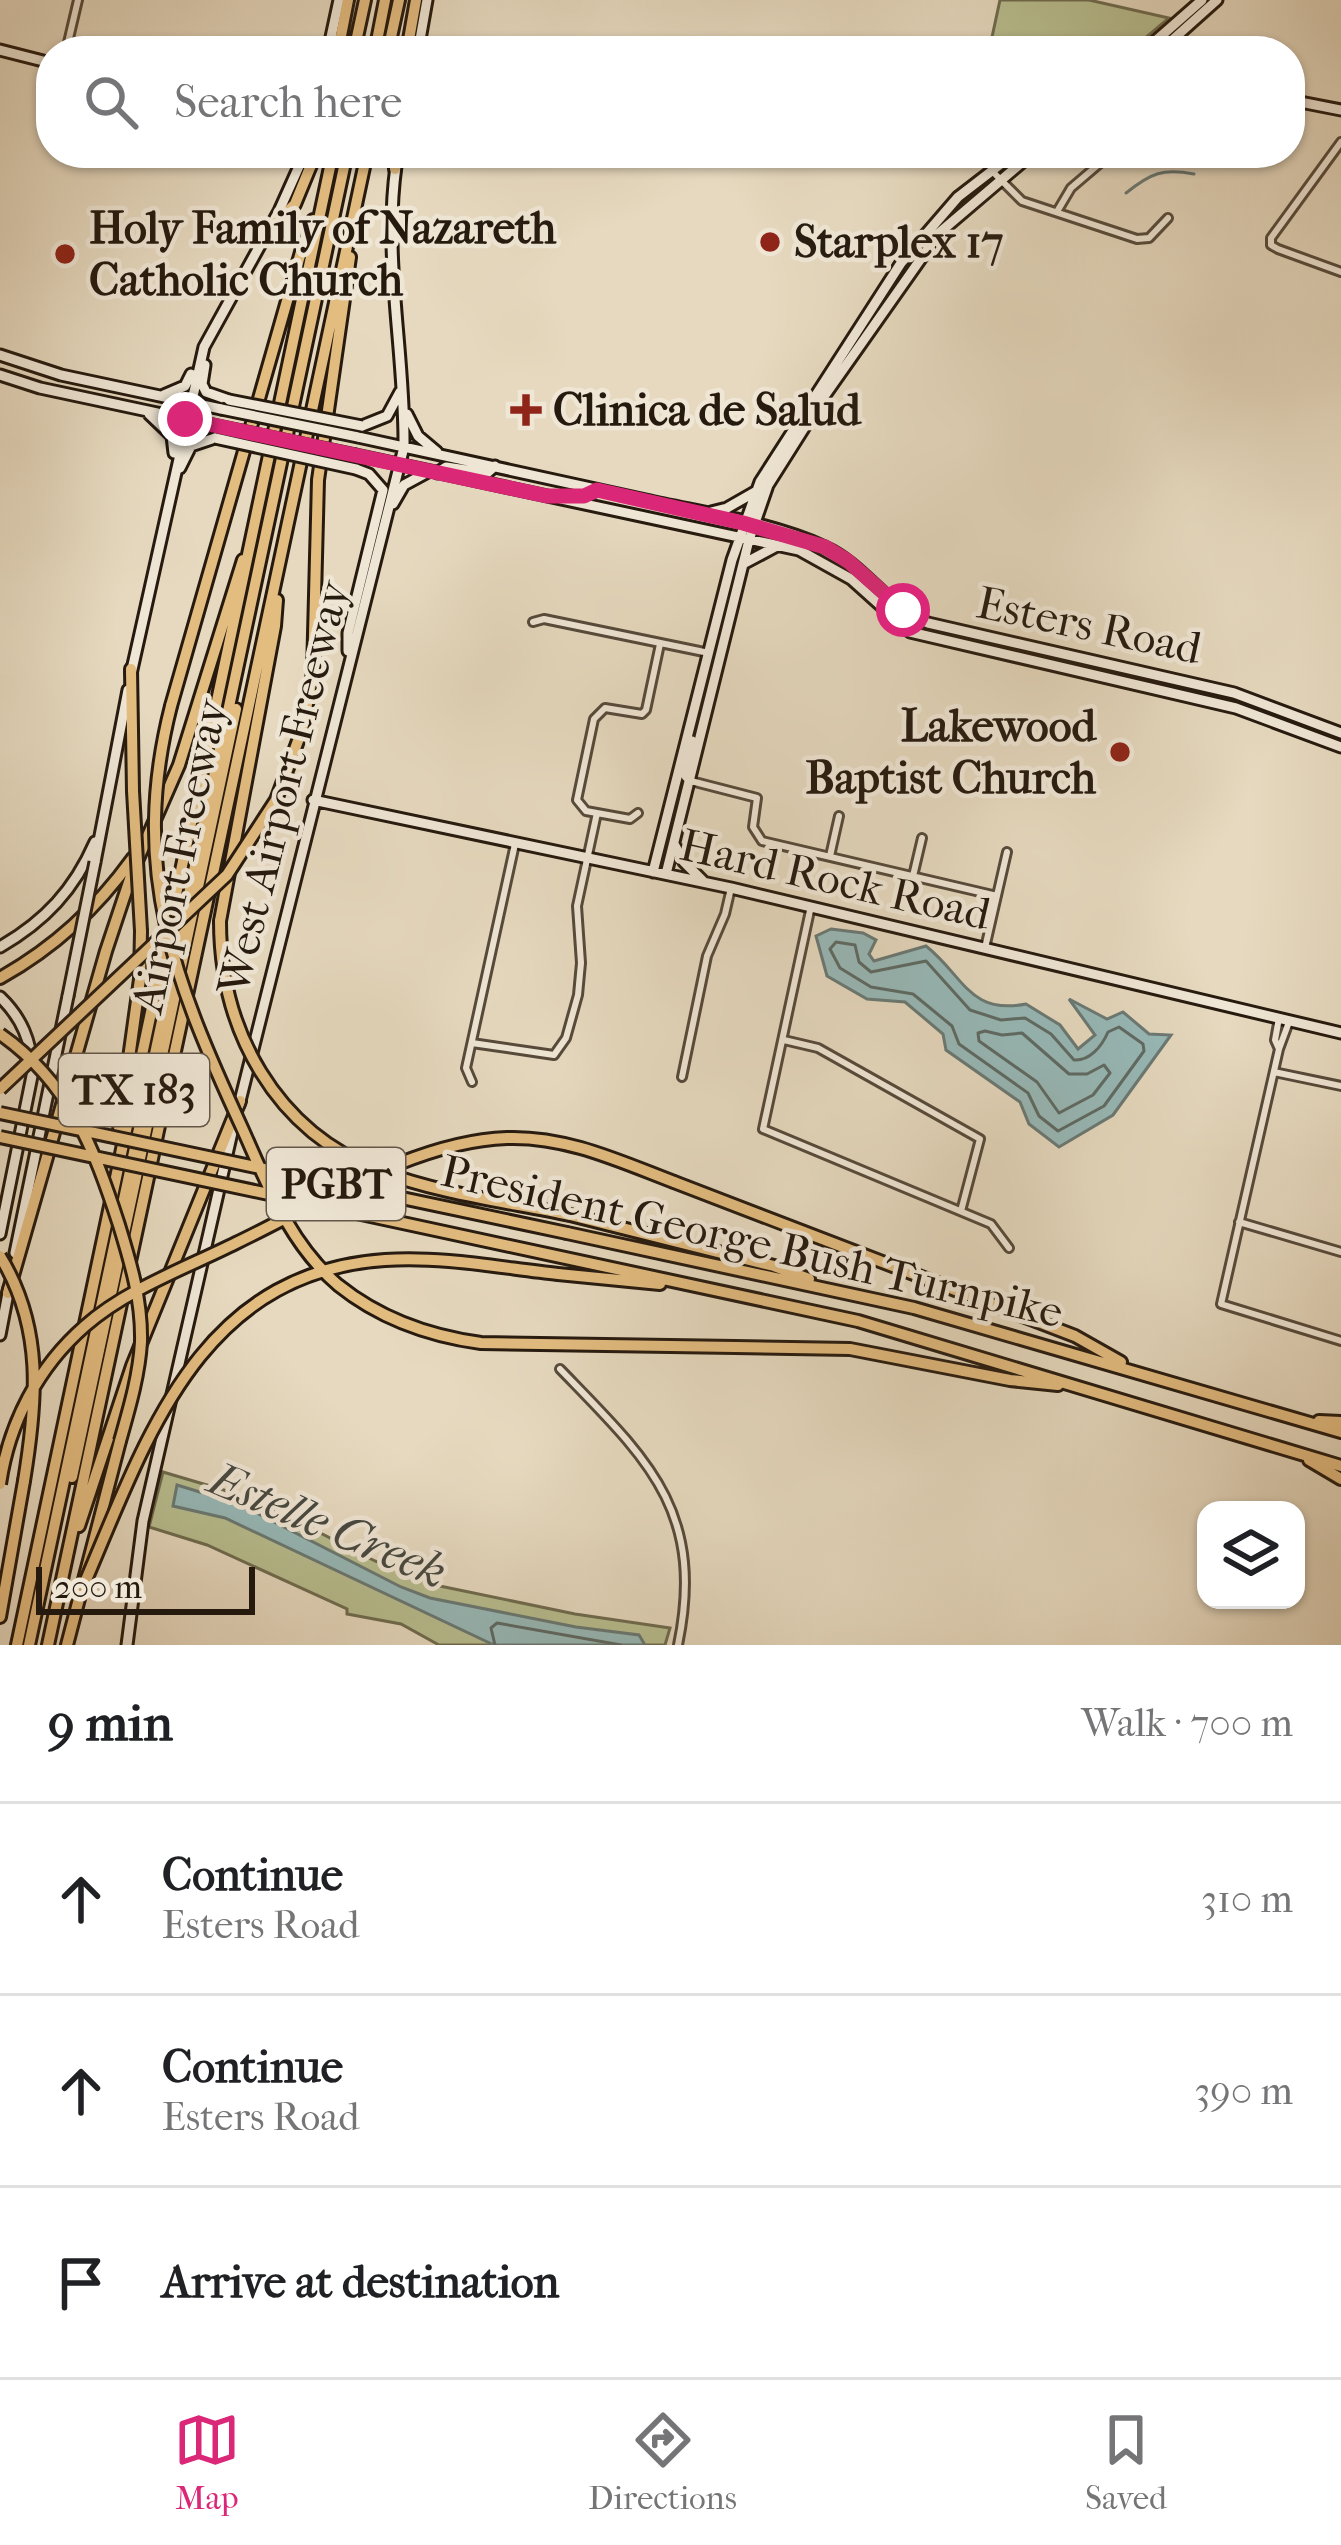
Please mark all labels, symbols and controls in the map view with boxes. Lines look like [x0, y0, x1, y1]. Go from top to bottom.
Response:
search box [36, 36, 1305, 168]
icon: search [78, 69, 144, 135]
text: Search here [174, 76, 402, 129]
place label: Holy Family of Nazareth Catholic Church [89, 202, 557, 307]
place label: Starplex 17 [794, 216, 1004, 269]
marker: Starplex 17 [757, 229, 783, 255]
marker: Holy Family of Nazareth Catholic Church [52, 241, 78, 267]
place label: Clinica de Salud [553, 384, 862, 437]
route end [158, 392, 212, 446]
marker: Clinica de Salud [510, 394, 542, 426]
street label: West Airport Freeway [207, 574, 362, 1001]
street label: Esters Road [972, 576, 1206, 676]
route start [876, 583, 930, 637]
street label: Airport Freeway [121, 692, 240, 1019]
place label: Lakewood Baptist Church [805, 700, 1097, 805]
marker: Lakewood Baptist Church [1107, 739, 1133, 765]
street label: Hard Rock Road [675, 819, 996, 942]
road number: TX 183 [59, 1054, 209, 1126]
street label: President George Bush Turnpike [436, 1145, 1068, 1339]
road number: PGBT [267, 1148, 405, 1220]
water label: Estelle Creek [198, 1449, 455, 1600]
map controls [1197, 1501, 1305, 1609]
button: layers [1197, 1501, 1305, 1609]
scale bar [36, 1561, 255, 1614]
text: 200 m [54, 1568, 142, 1607]
text: 9 min [48, 1693, 173, 1753]
text: Walk · 700 m [1081, 1700, 1293, 1746]
text: Continue [162, 1849, 343, 1902]
icon: ahead [48, 1866, 114, 1932]
text: 310 m [1201, 1876, 1293, 1922]
text: Esters Road [162, 1902, 360, 1948]
text: Continue [162, 2041, 343, 2094]
icon: ahead [48, 2058, 114, 2124]
text: 390 m [1194, 2068, 1293, 2114]
text: Esters Road [162, 2094, 360, 2140]
icon: arrive [48, 2250, 114, 2316]
text: Arrive at destination [162, 2256, 559, 2309]
tab: Map [174, 2407, 240, 2518]
tab: Directions [588, 2407, 737, 2518]
tab: Saved [1085, 2407, 1167, 2518]

